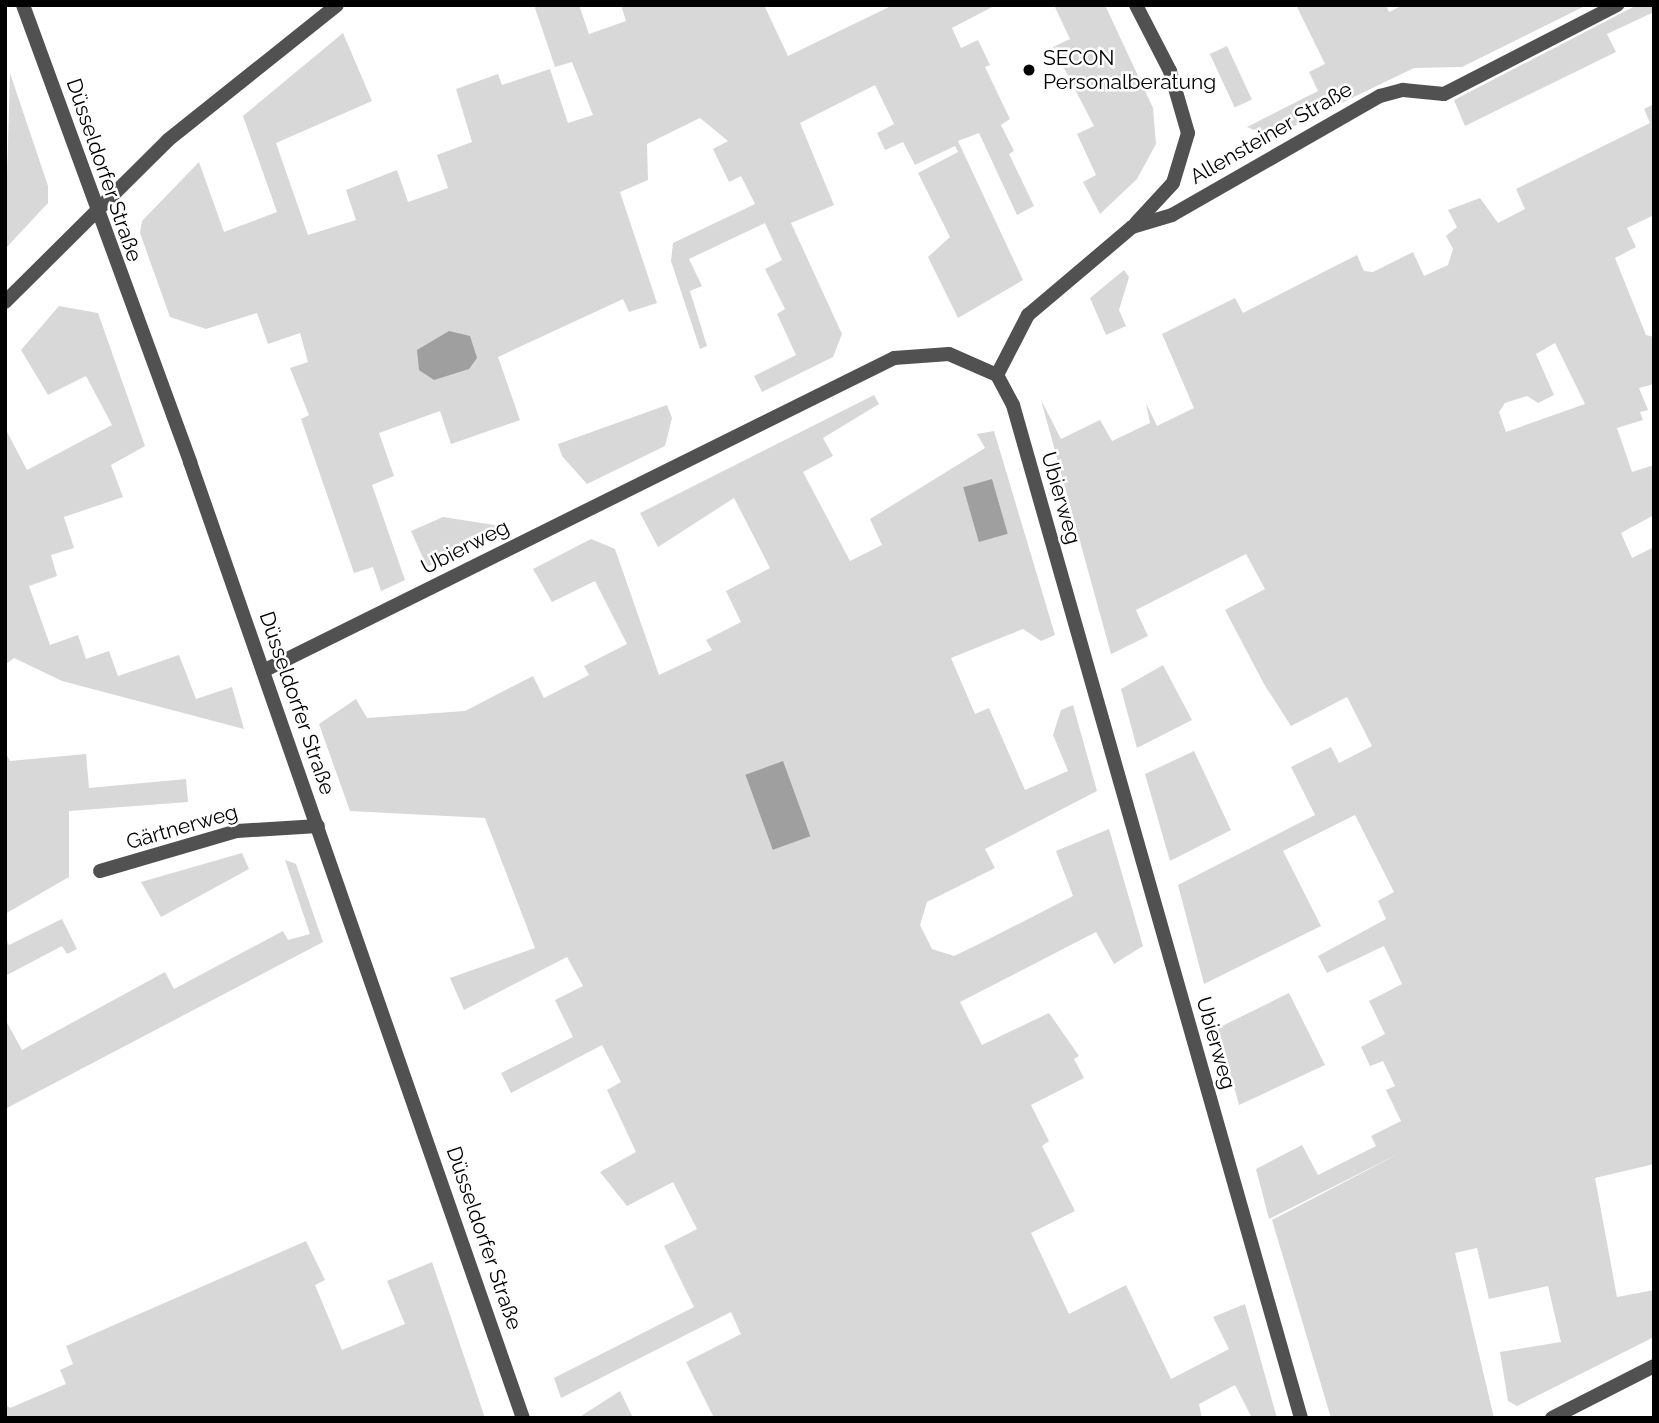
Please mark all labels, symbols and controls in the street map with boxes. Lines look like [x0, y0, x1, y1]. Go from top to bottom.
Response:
place label: SECON Personalberatung [1043, 45, 1216, 95]
marker: SECON Personalberatung [1021, 62, 1037, 78]
street label: Düsseldorfer Straße [61, 75, 147, 265]
street label: Allensteiner Straße [1185, 76, 1357, 190]
street label: Ubierweg [1036, 449, 1086, 547]
street label: Ubierweg [417, 514, 513, 580]
street label: Düsseldorfer Straße [254, 608, 340, 798]
street label: Gärtnerweg [123, 799, 241, 855]
street label: Ubierweg [1191, 994, 1241, 1092]
street label: Düsseldorfer Straße [441, 1143, 527, 1333]

